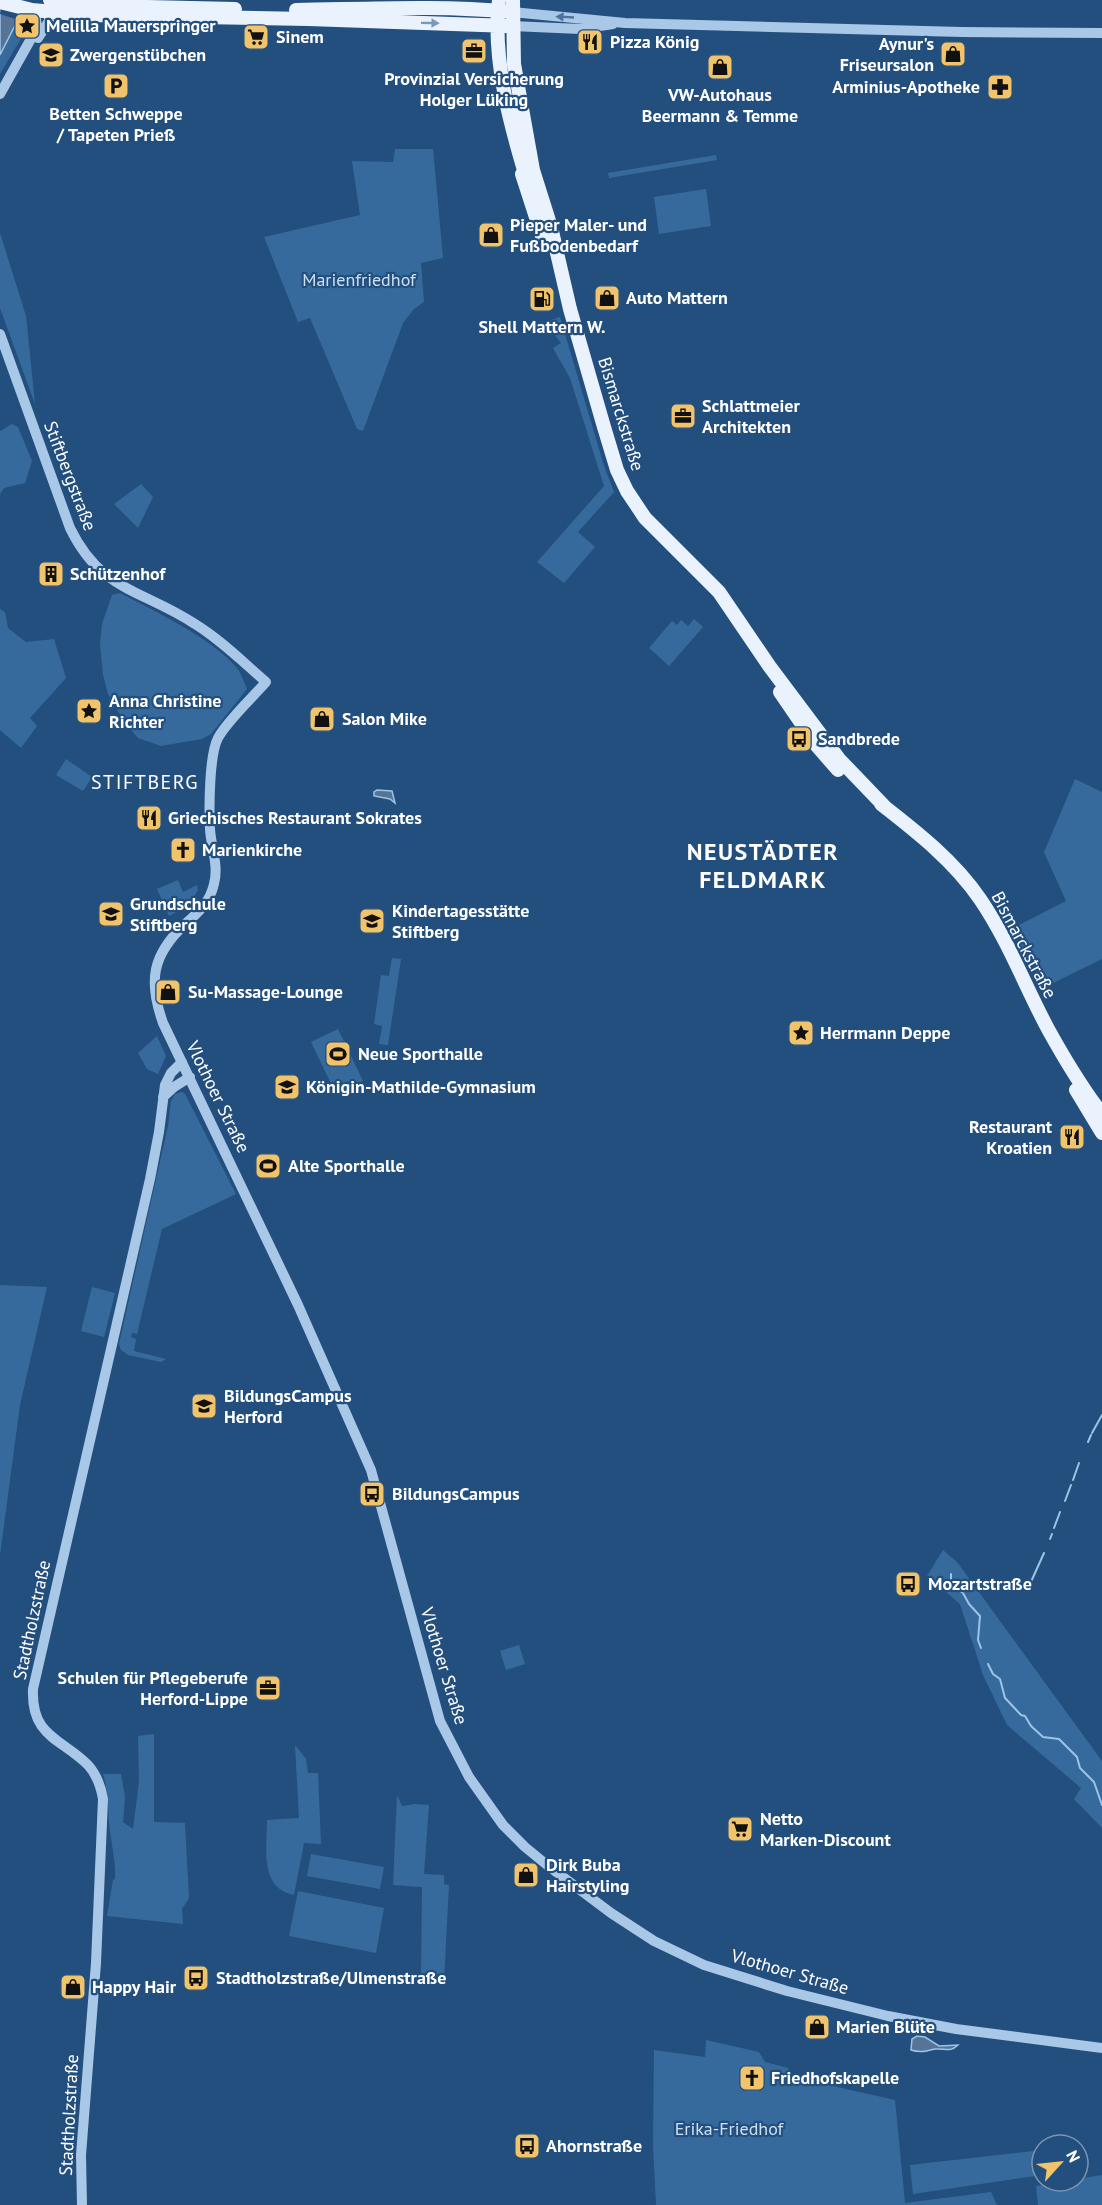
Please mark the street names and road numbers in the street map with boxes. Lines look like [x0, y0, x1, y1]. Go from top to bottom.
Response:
street label: Bismarckstraße [593, 354, 650, 474]
street label: Stiftbergstraße [39, 418, 102, 534]
street label: Bismarckstraße [987, 887, 1062, 1002]
street label: Vlothoer Straße [181, 1036, 255, 1156]
street label: Stadtholzstraße [8, 1558, 55, 1682]
street label: Vlothoer Straße [415, 1604, 473, 1727]
street label: Vlothoer Straße [728, 1943, 852, 1999]
street label: Stadtholzstraße [54, 2054, 83, 2176]

